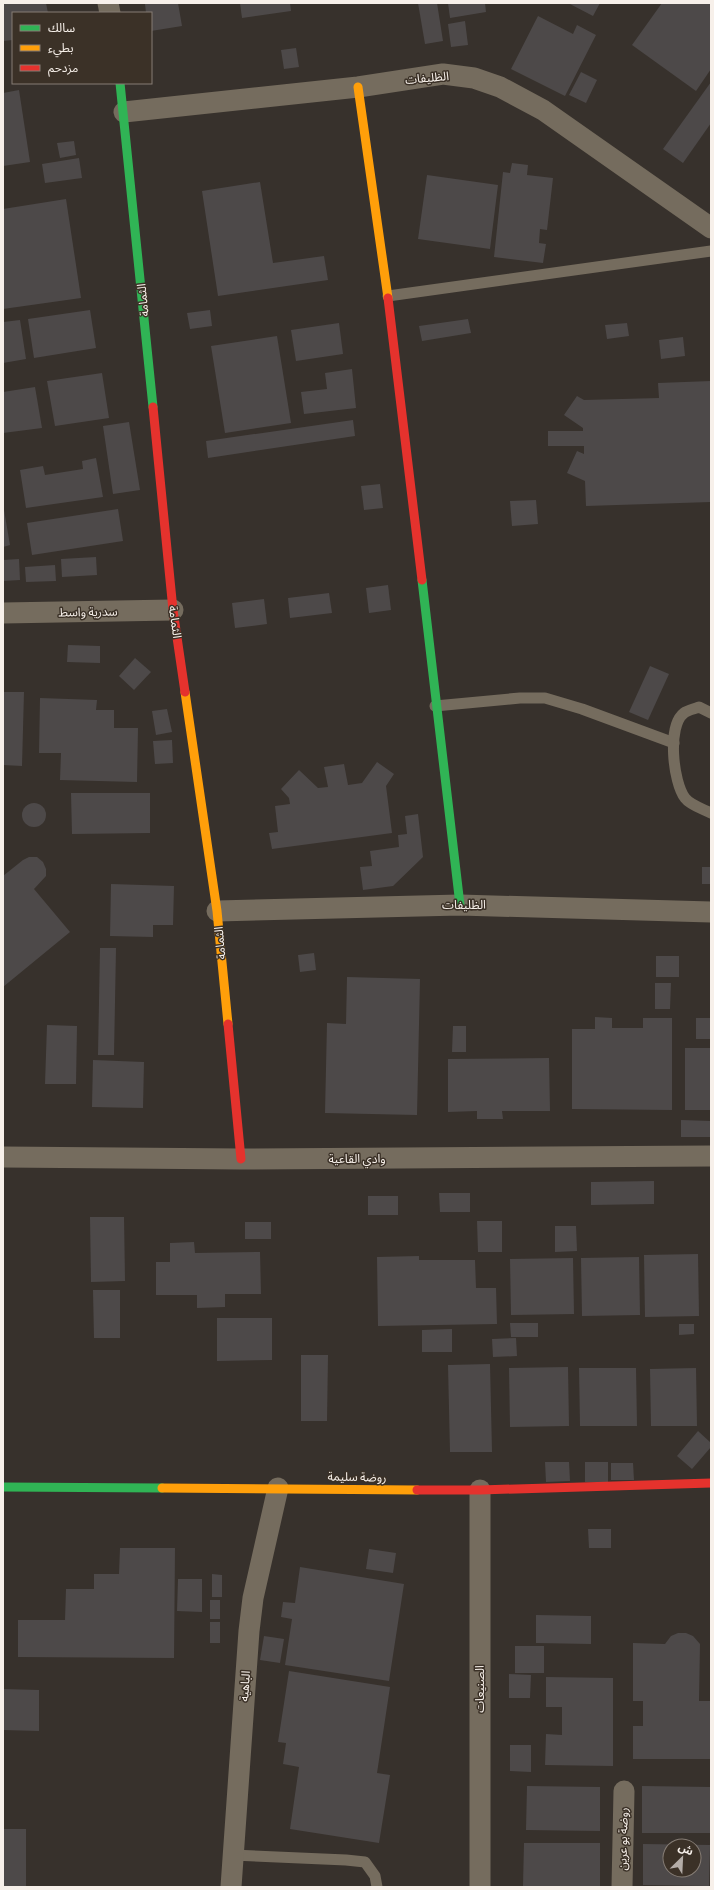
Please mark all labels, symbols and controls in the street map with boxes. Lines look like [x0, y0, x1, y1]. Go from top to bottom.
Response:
legend [12, 12, 152, 84]
text: سالك [48, 19, 75, 36]
text: بطيء [48, 39, 74, 58]
text: مزدحم [48, 59, 78, 77]
street label: الظليفات [404, 67, 450, 88]
street label: الثمامة [132, 283, 153, 317]
street label: سدرية واسط [58, 602, 118, 621]
street label: الثمامة [165, 604, 186, 640]
street label: الظليفات [442, 896, 486, 913]
street label: الثمامة [210, 926, 229, 960]
street label: وادي القاعية [328, 1150, 386, 1169]
street label: روضة سليمة [327, 1467, 387, 1486]
street label: الصنيعات [471, 1665, 488, 1713]
street label: الباهية [235, 1670, 254, 1702]
street label: روضة بو عرين [613, 1807, 632, 1871]
north arrow [662, 1838, 702, 1878]
text: ش [676, 1838, 696, 1858]

